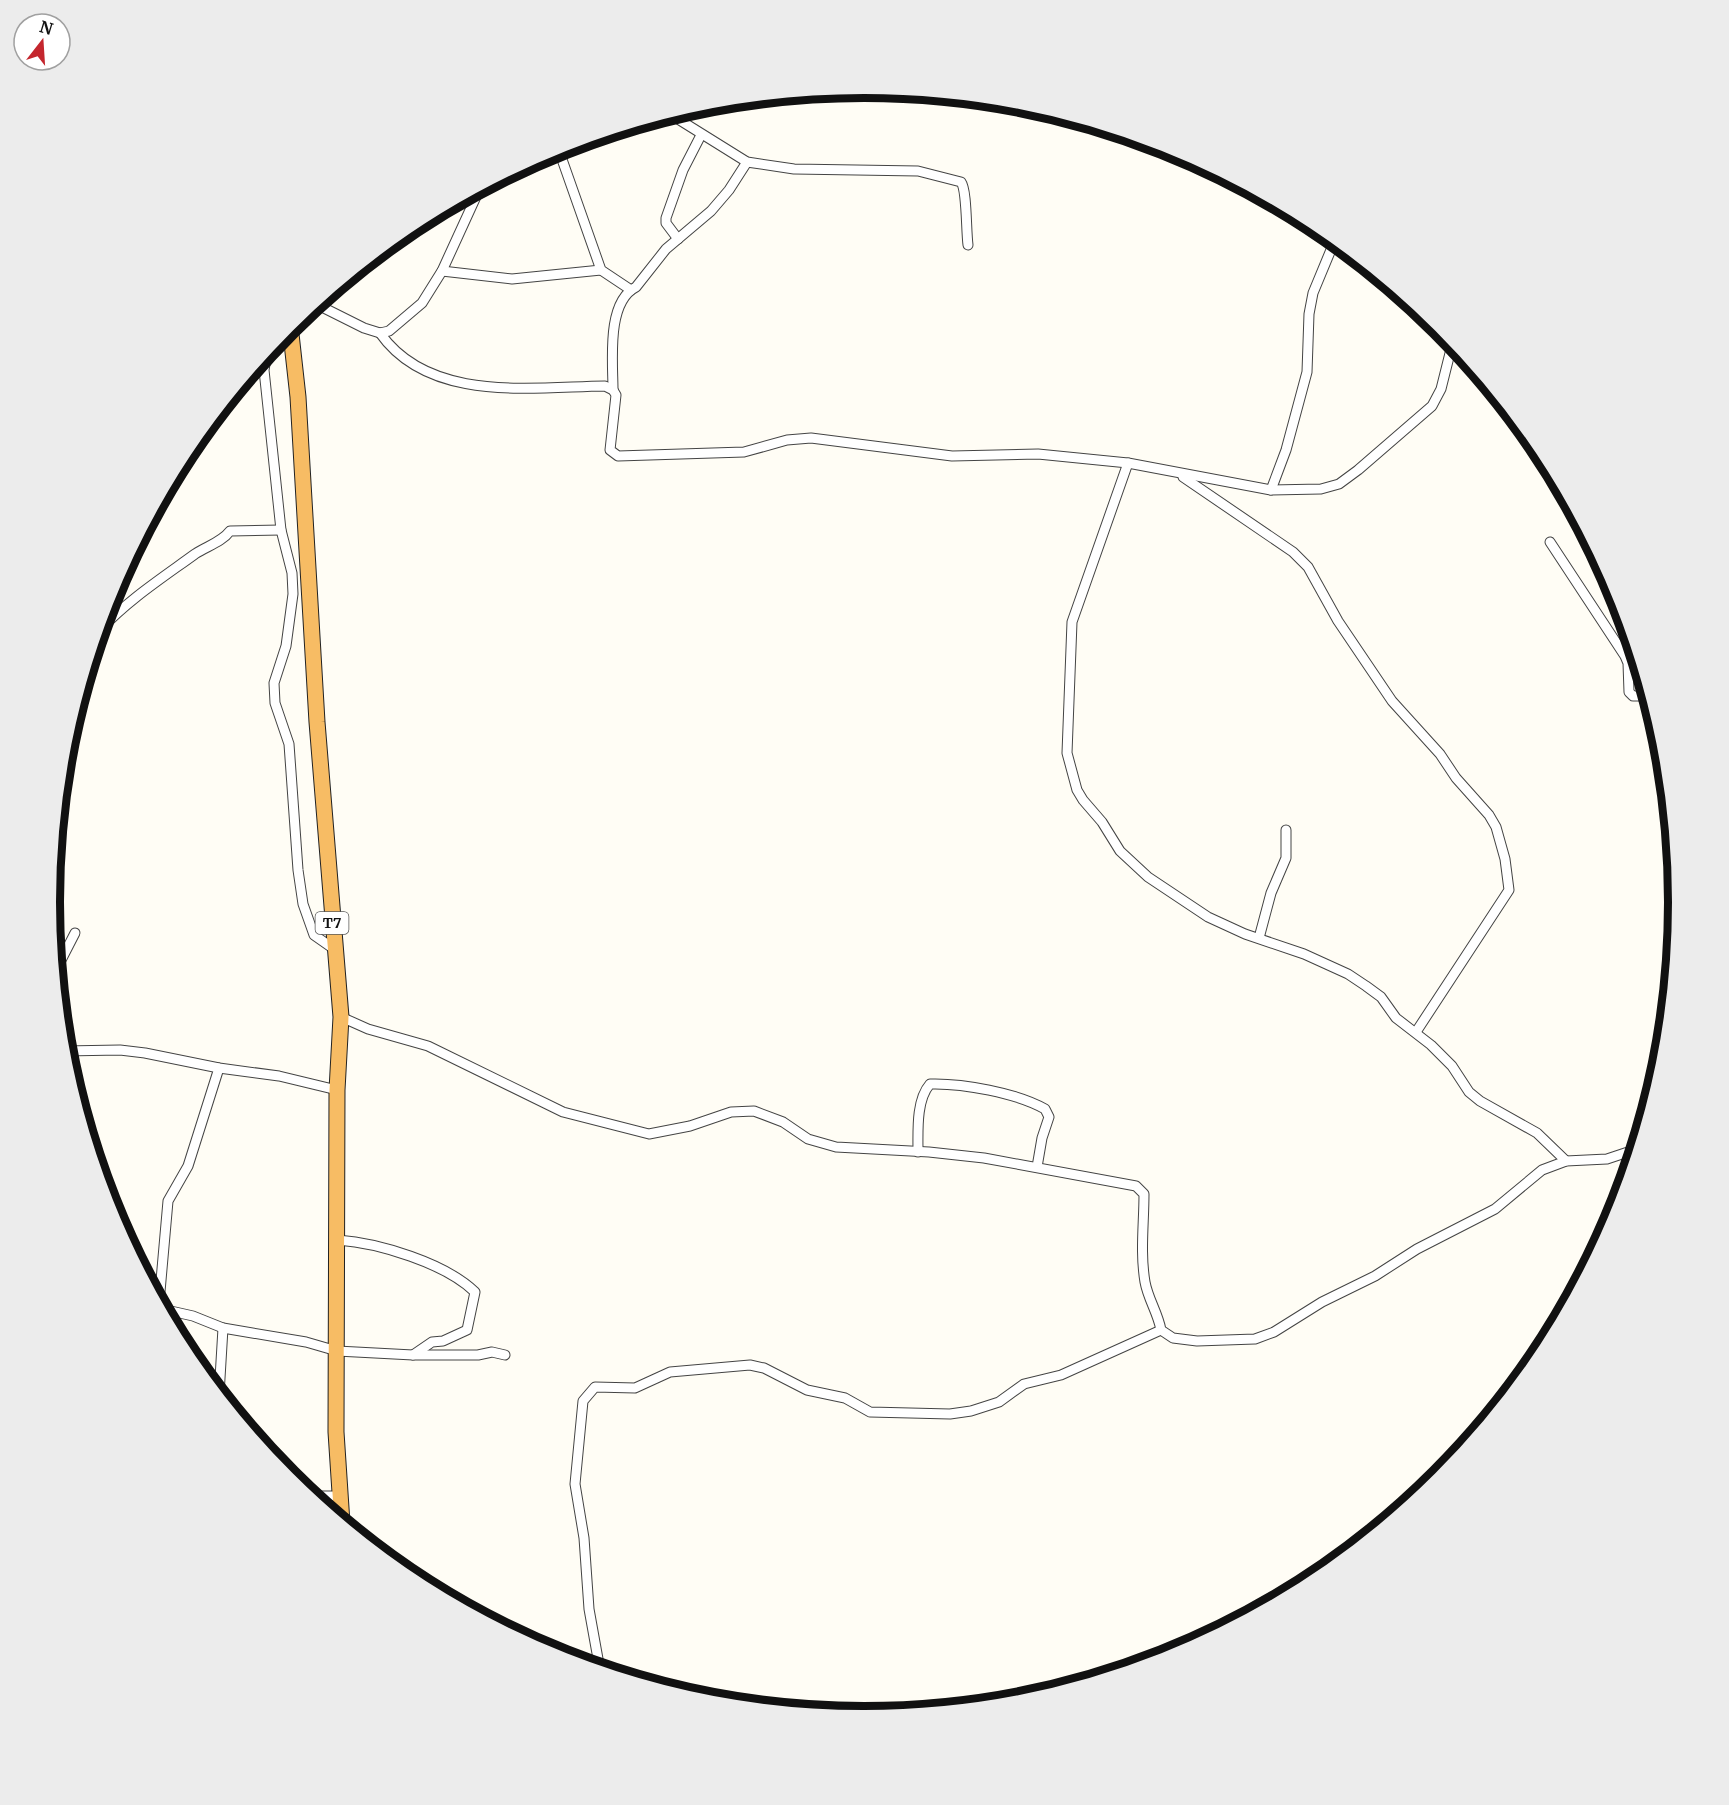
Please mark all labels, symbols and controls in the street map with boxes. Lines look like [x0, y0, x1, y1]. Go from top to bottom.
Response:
north arrow [12, 12, 72, 72]
text: N [37, 16, 56, 39]
road number: T7 [316, 912, 348, 934]

